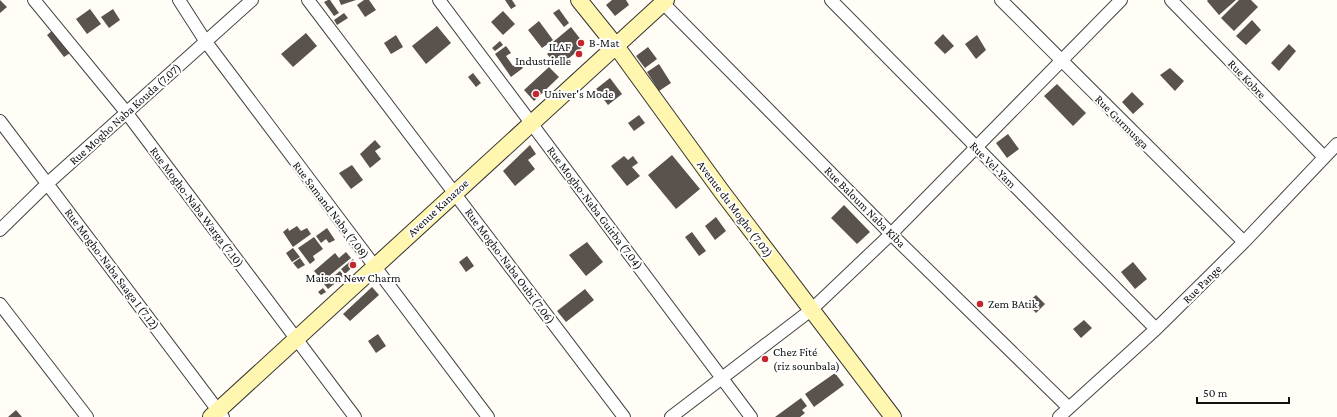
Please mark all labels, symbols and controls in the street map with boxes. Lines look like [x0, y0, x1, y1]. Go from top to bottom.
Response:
place label: B-Mat [589, 36, 621, 50]
marker: B-Mat [576, 38, 586, 48]
place label: ILAF Industrielle [515, 40, 571, 68]
marker: ILAF Industrielle [574, 49, 584, 59]
street label: Rue Kobre [1225, 57, 1269, 101]
street label: Rue Mogho Naba Kouda (7.07) [66, 60, 184, 168]
place label: Univer's Mode [544, 87, 614, 101]
marker: Univer's Mode [531, 89, 541, 99]
street label: Rue Gurmusga [1092, 92, 1152, 152]
street label: Rue Vel-Yam [967, 139, 1019, 191]
street label: Rue Mogho-Naba Warga (7.10) [147, 144, 247, 270]
street label: Rue Mogho-Naba Guirba (7.04) [544, 144, 646, 272]
street label: Avenue du Mogho (7.02) [694, 158, 776, 260]
street label: Rue Samand Naba (7.08) [290, 159, 372, 261]
street label: Rue Baloum Naba Kiba [822, 164, 909, 251]
street label: Avenue Kanazoe [405, 176, 471, 240]
street label: Rue Mogho-Naba Oubi (7.06) [462, 205, 558, 327]
street label: Rue Mogho-Naba Saaga I (7.12) [62, 206, 162, 332]
marker: Maison New Charm [348, 260, 358, 270]
street label: Rue Pange [1180, 262, 1224, 306]
place label: Maison New Charm [305, 271, 401, 285]
place label: Zem BAtik [988, 297, 1038, 311]
marker: Zem BAtik [975, 299, 985, 309]
place label: Chez Fité (riz sounbala) [773, 345, 840, 373]
marker: Chez Fité (riz sounbala) [760, 354, 770, 364]
scale bar [1197, 379, 1289, 405]
text: 50 m [1203, 386, 1228, 400]

